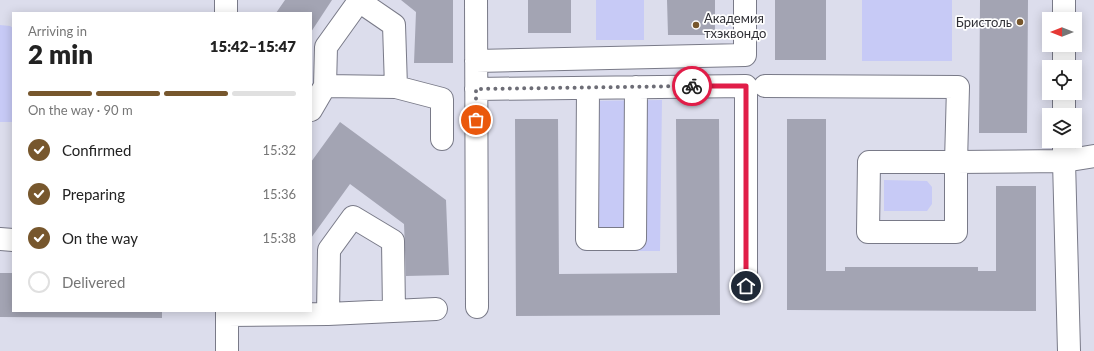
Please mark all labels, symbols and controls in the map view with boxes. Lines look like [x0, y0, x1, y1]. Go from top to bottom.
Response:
place label: Академия тхэквондо [704, 10, 767, 41]
north arrow [1042, 12, 1082, 52]
map controls [1042, 12, 1082, 148]
place label: Бристоль [956, 14, 1012, 30]
marker: Бристоль [1015, 17, 1025, 27]
marker: Академия тхэквондо [691, 20, 701, 30]
text: Arriving in [28, 23, 87, 39]
text: 15:42–15:47 [210, 37, 296, 55]
text: 2 min [28, 38, 93, 70]
button: locate [1042, 60, 1082, 100]
courier [672, 66, 712, 106]
icon: bike [681, 75, 703, 97]
text: On the way · 90 m [28, 102, 133, 118]
pin [459, 103, 493, 137]
button: layers [1042, 108, 1082, 148]
icon: bag [465, 109, 487, 131]
icon: check [28, 139, 50, 161]
text: Confirmed [62, 141, 131, 159]
text: 15:32 [263, 142, 296, 158]
icon: check [28, 183, 50, 205]
text: Preparing [62, 185, 125, 203]
text: 15:36 [263, 186, 296, 202]
icon: check [28, 227, 50, 249]
text: On the way [62, 229, 138, 247]
text: 15:38 [263, 230, 296, 246]
pin [729, 269, 763, 303]
text: Delivered [62, 273, 125, 291]
icon: home [735, 275, 757, 297]

